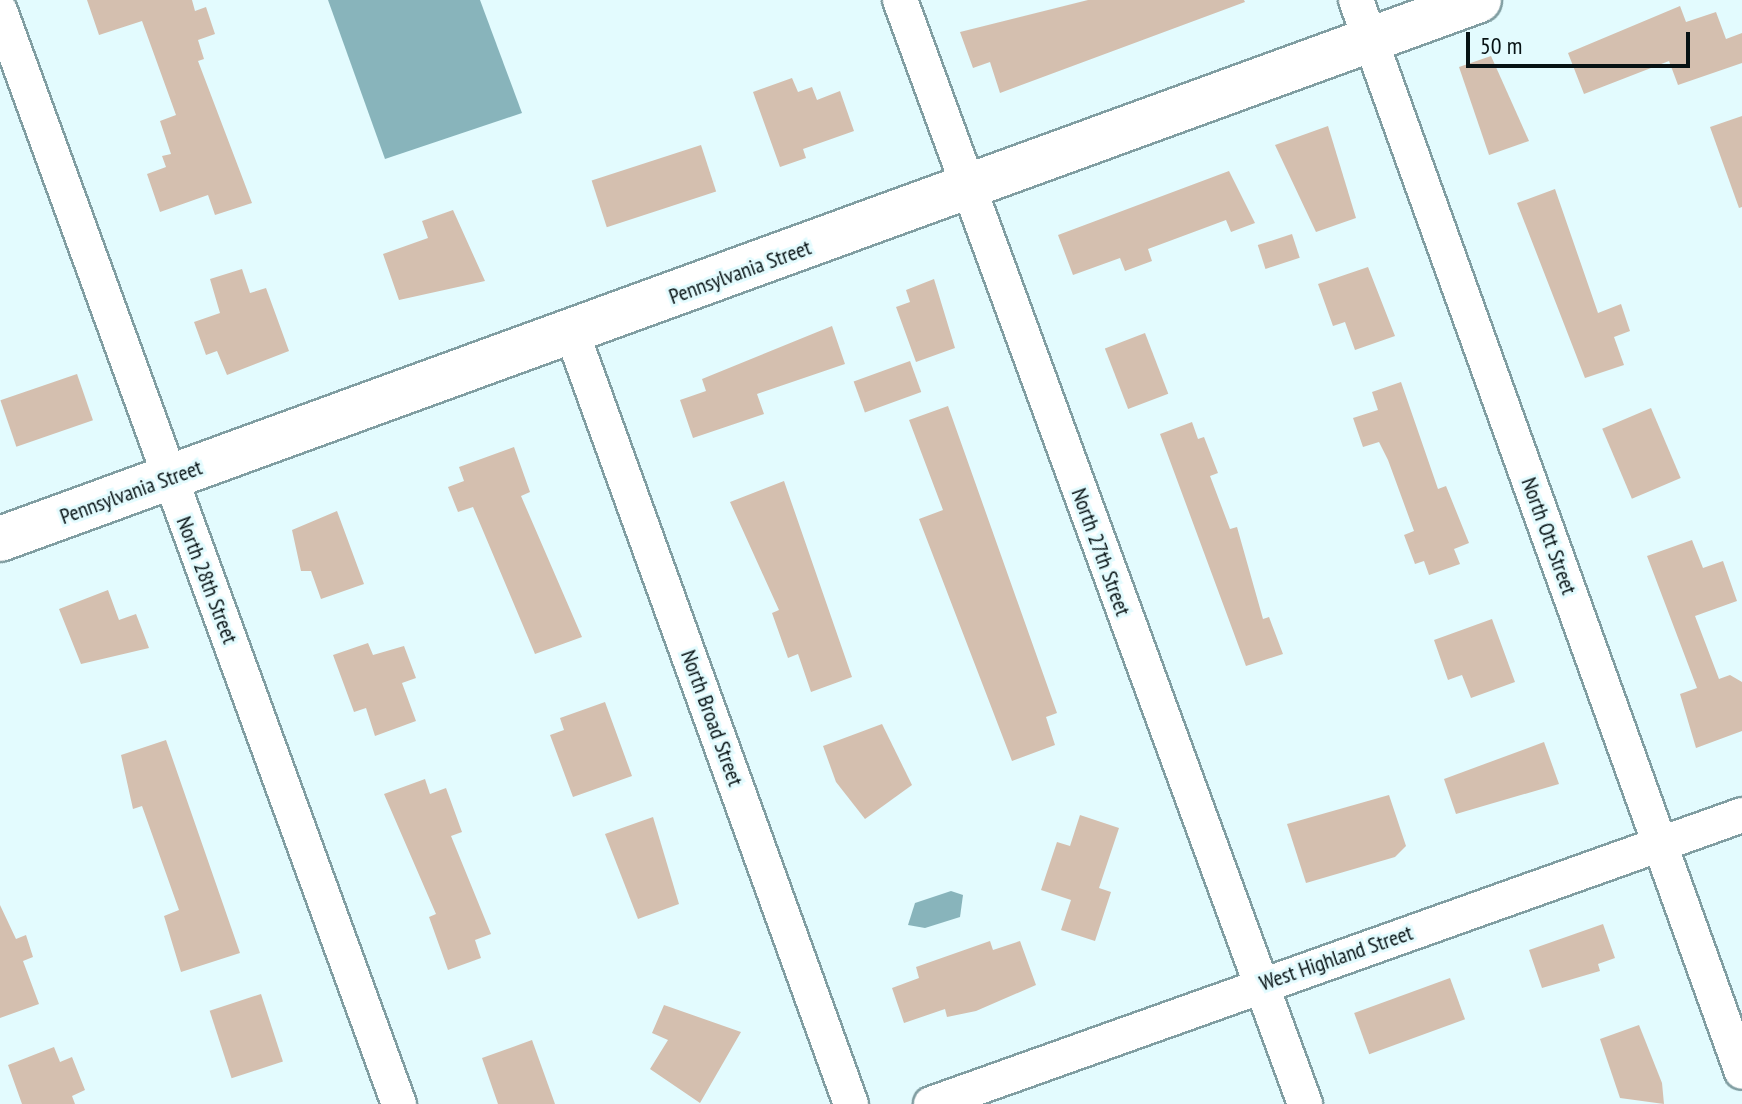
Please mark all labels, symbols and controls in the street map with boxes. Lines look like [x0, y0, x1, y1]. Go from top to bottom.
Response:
scale bar [1470, 16, 1694, 66]
text: 50 m [1480, 30, 1522, 61]
street label: Pennsylvania Street [665, 234, 815, 310]
street label: Pennsylvania Street [56, 454, 206, 530]
street label: North Ott Street [1516, 474, 1582, 598]
street label: North 27th Street [1066, 485, 1136, 619]
street label: North 28th Street [171, 513, 243, 647]
street label: North Broad Street [675, 646, 749, 790]
street label: West Highland Street [1256, 919, 1416, 997]

